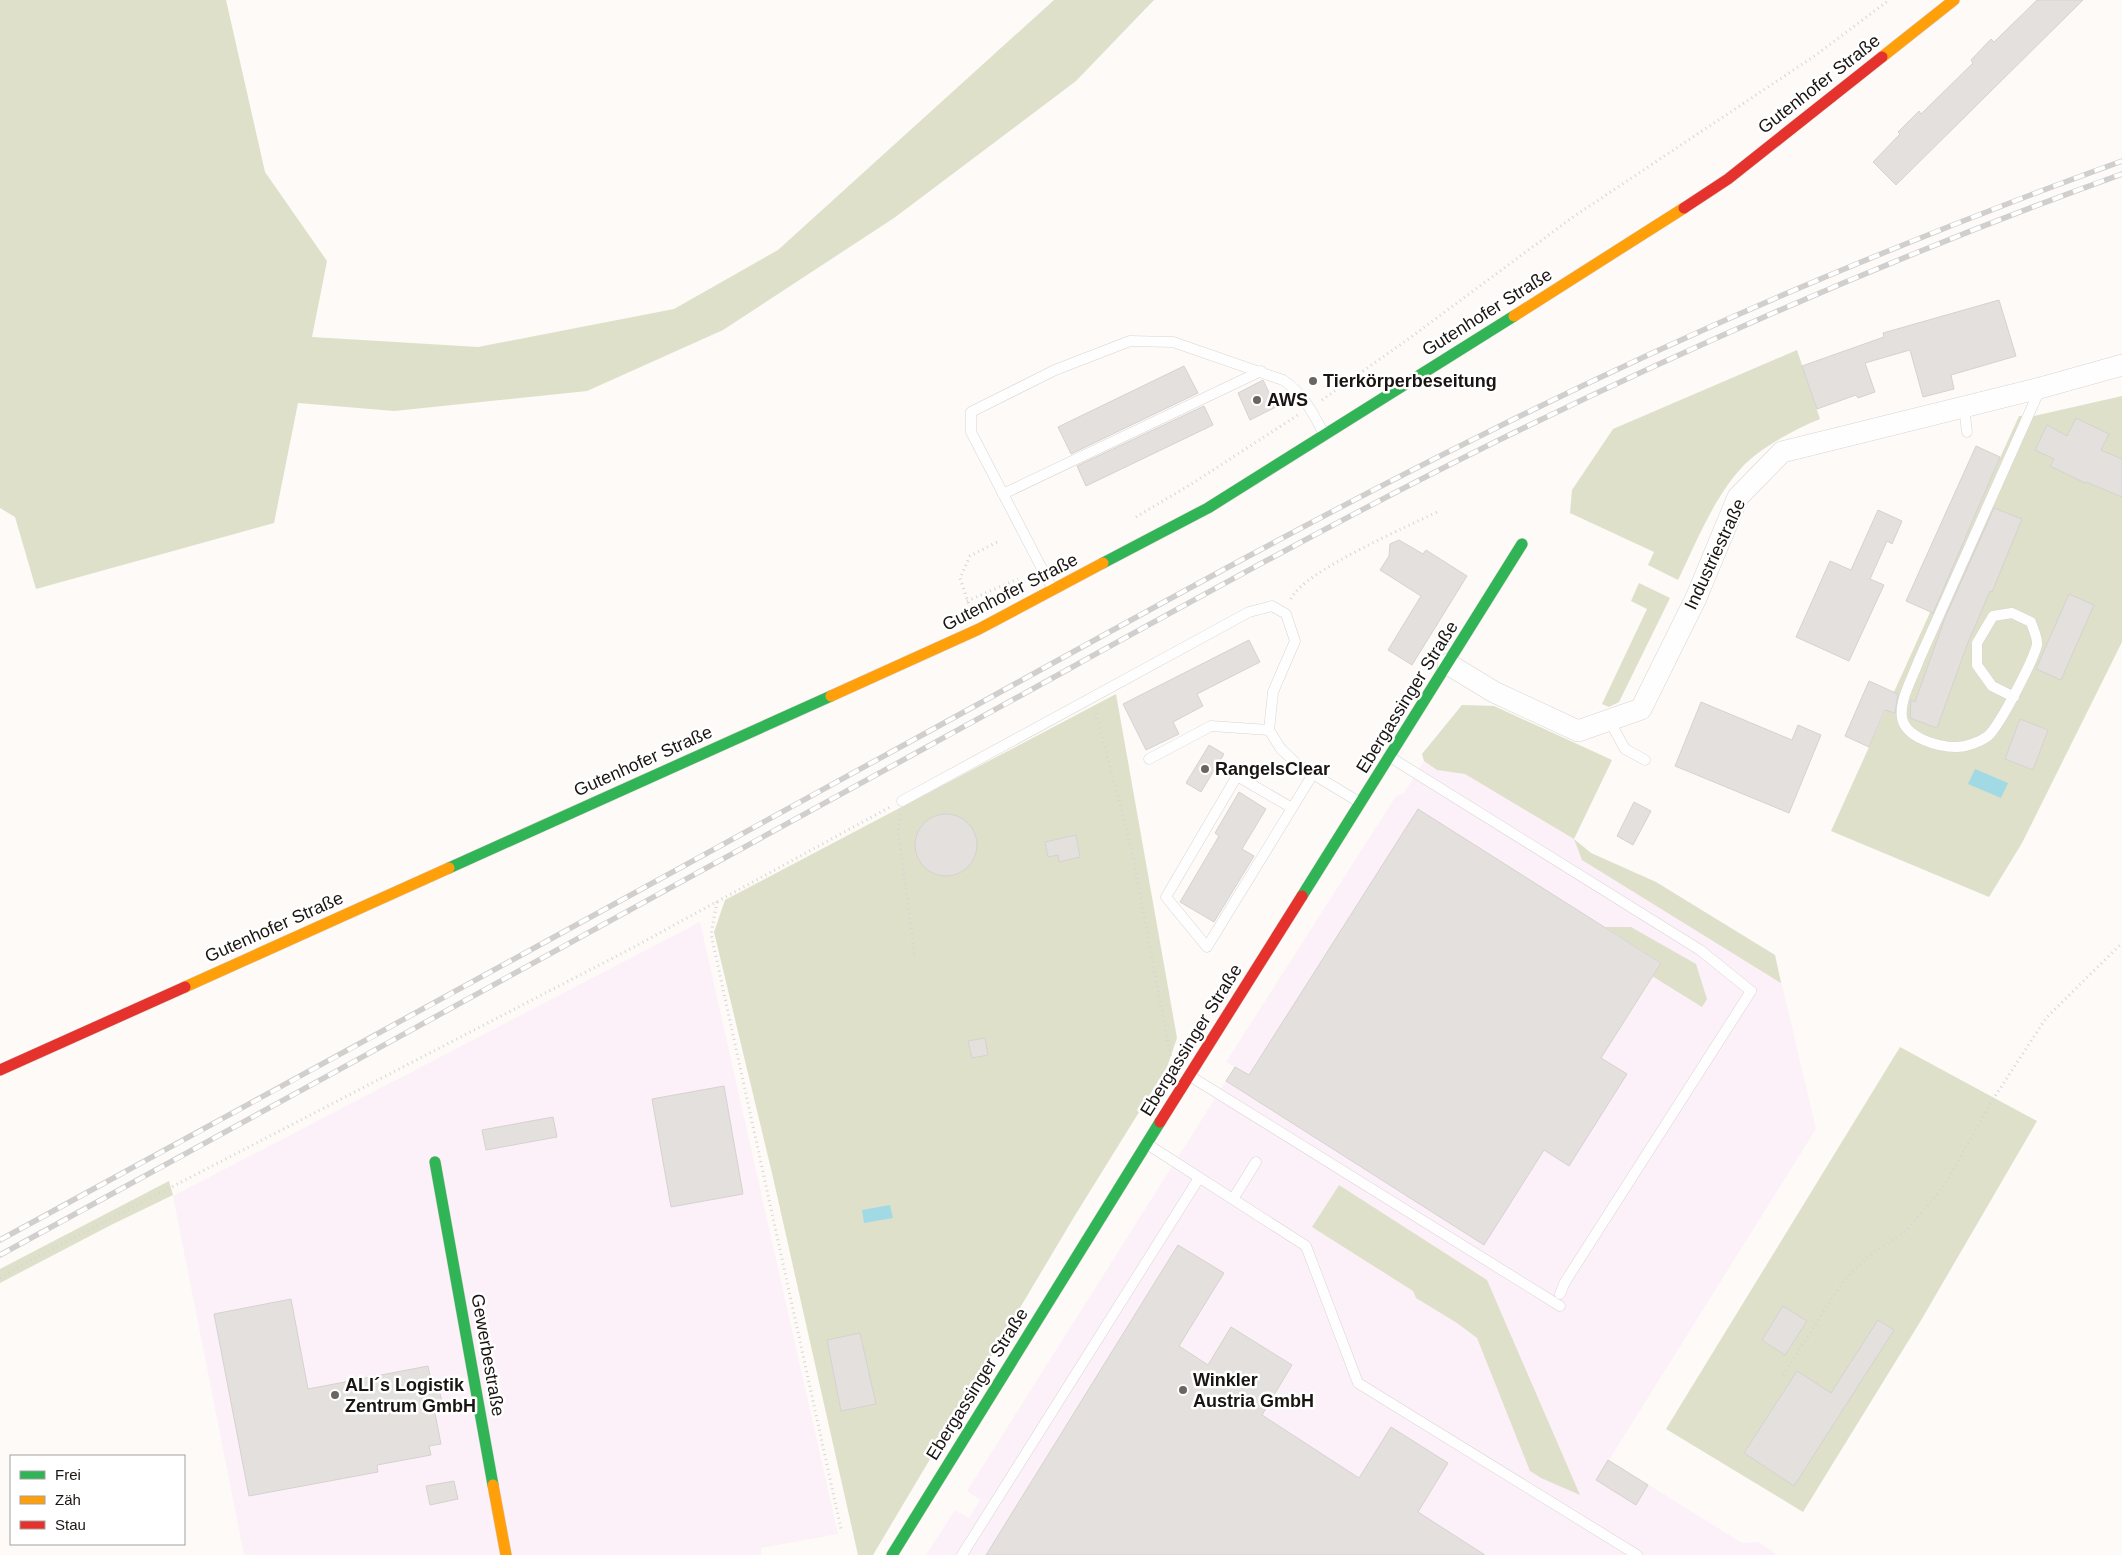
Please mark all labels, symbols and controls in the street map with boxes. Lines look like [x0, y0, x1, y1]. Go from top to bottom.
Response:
street label: Gutenhofer Straße [1754, 30, 1884, 138]
street label: Gutenhofer Straße [1418, 264, 1556, 360]
place label: Tierkörperbeseitung [1323, 371, 1497, 391]
marker: Tierkörperbeseitung [1307, 375, 1319, 387]
place label: AWS [1267, 390, 1308, 410]
marker: AWS [1251, 394, 1263, 406]
street label: Industriestraße [1681, 495, 1749, 613]
street label: Gutenhofer Straße [939, 549, 1081, 635]
street label: Ebergassinger Straße [1352, 617, 1462, 777]
street label: Gutenhofer Straße [571, 722, 715, 800]
place label: RangeIsClear [1215, 759, 1330, 779]
marker: RangeIsClear [1199, 763, 1211, 775]
street label: Gutenhofer Straße [202, 888, 346, 966]
street label: Ebergassinger Straße [1136, 960, 1246, 1120]
street label: Gewerbestraße [467, 1292, 509, 1418]
street label: Ebergassinger Straße [922, 1304, 1032, 1464]
place label: Winkler Austria GmbH [1193, 1370, 1314, 1411]
place label: ALI´s Logistik Zentrum GmbH [345, 1375, 476, 1416]
marker: Winkler Austria GmbH [1177, 1384, 1189, 1396]
marker: ALI´s Logistik Zentrum GmbH [329, 1389, 341, 1401]
legend [10, 1455, 185, 1545]
text: Frei [55, 1466, 81, 1483]
text: Zäh [55, 1491, 81, 1508]
text: Stau [55, 1516, 86, 1533]

